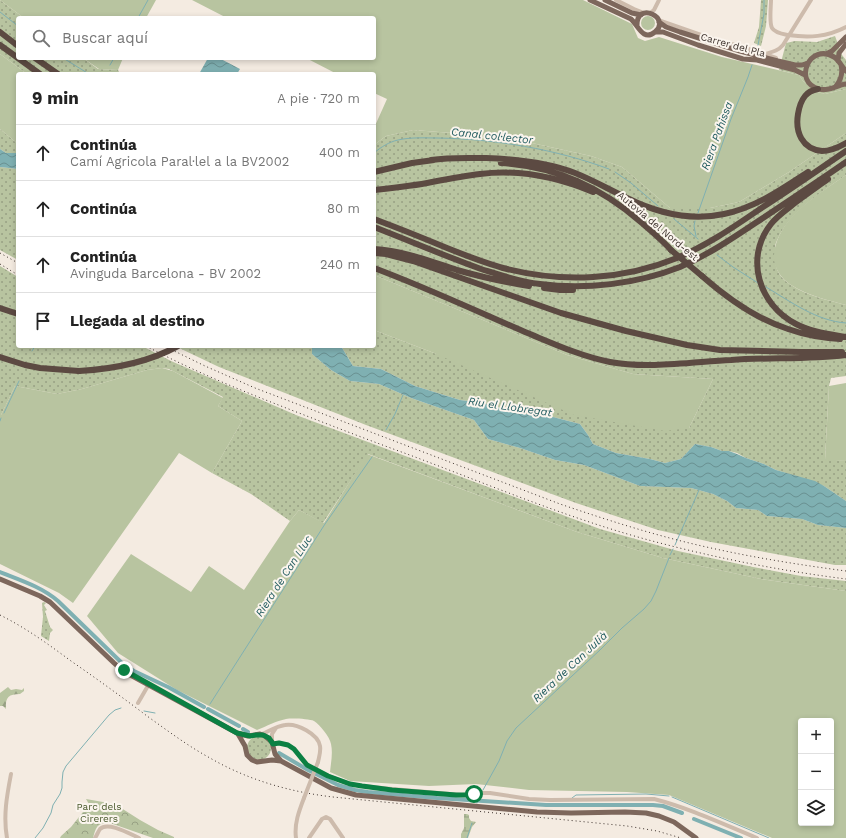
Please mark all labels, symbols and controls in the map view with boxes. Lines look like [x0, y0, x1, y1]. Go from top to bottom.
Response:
search box [16, 16, 376, 60]
icon: search [30, 27, 52, 49]
text: Buscar aquí [62, 29, 148, 47]
street label: Carrer del Pla [699, 31, 767, 59]
text: 9 min [32, 88, 79, 108]
text: A pie · 720 m [277, 91, 360, 106]
water label: Riera Pahissa [699, 100, 735, 172]
water label: Canal col·lector [450, 125, 534, 147]
text: Continúa [70, 136, 137, 154]
icon: ahead [32, 142, 54, 164]
text: 400 m [319, 145, 360, 160]
text: Camí Agricola Paral·lel a la BV2002 [70, 154, 289, 169]
street label: Autovia del Nord-est [616, 189, 701, 263]
icon: ahead [32, 198, 54, 220]
text: Continúa [70, 200, 137, 218]
text: 80 m [327, 201, 360, 216]
text: Continúa [70, 248, 137, 266]
icon: ahead [32, 254, 54, 276]
text: 240 m [320, 257, 360, 272]
text: Avinguda Barcelona - BV 2002 [70, 266, 261, 281]
icon: arrive [32, 310, 54, 332]
text: Llegada al destino [70, 312, 205, 330]
water label: Riu el Llobregat [467, 395, 553, 419]
water label: Riera de Can Lluc [253, 533, 315, 619]
water label: Riera de Can Julià [530, 629, 610, 705]
route end [115, 661, 133, 679]
map controls [798, 718, 834, 826]
button: + [798, 718, 834, 754]
button: − [798, 754, 834, 790]
route start [465, 785, 483, 803]
button: layers [798, 790, 834, 826]
park label: Parc dels Cirerers [76, 801, 122, 824]

